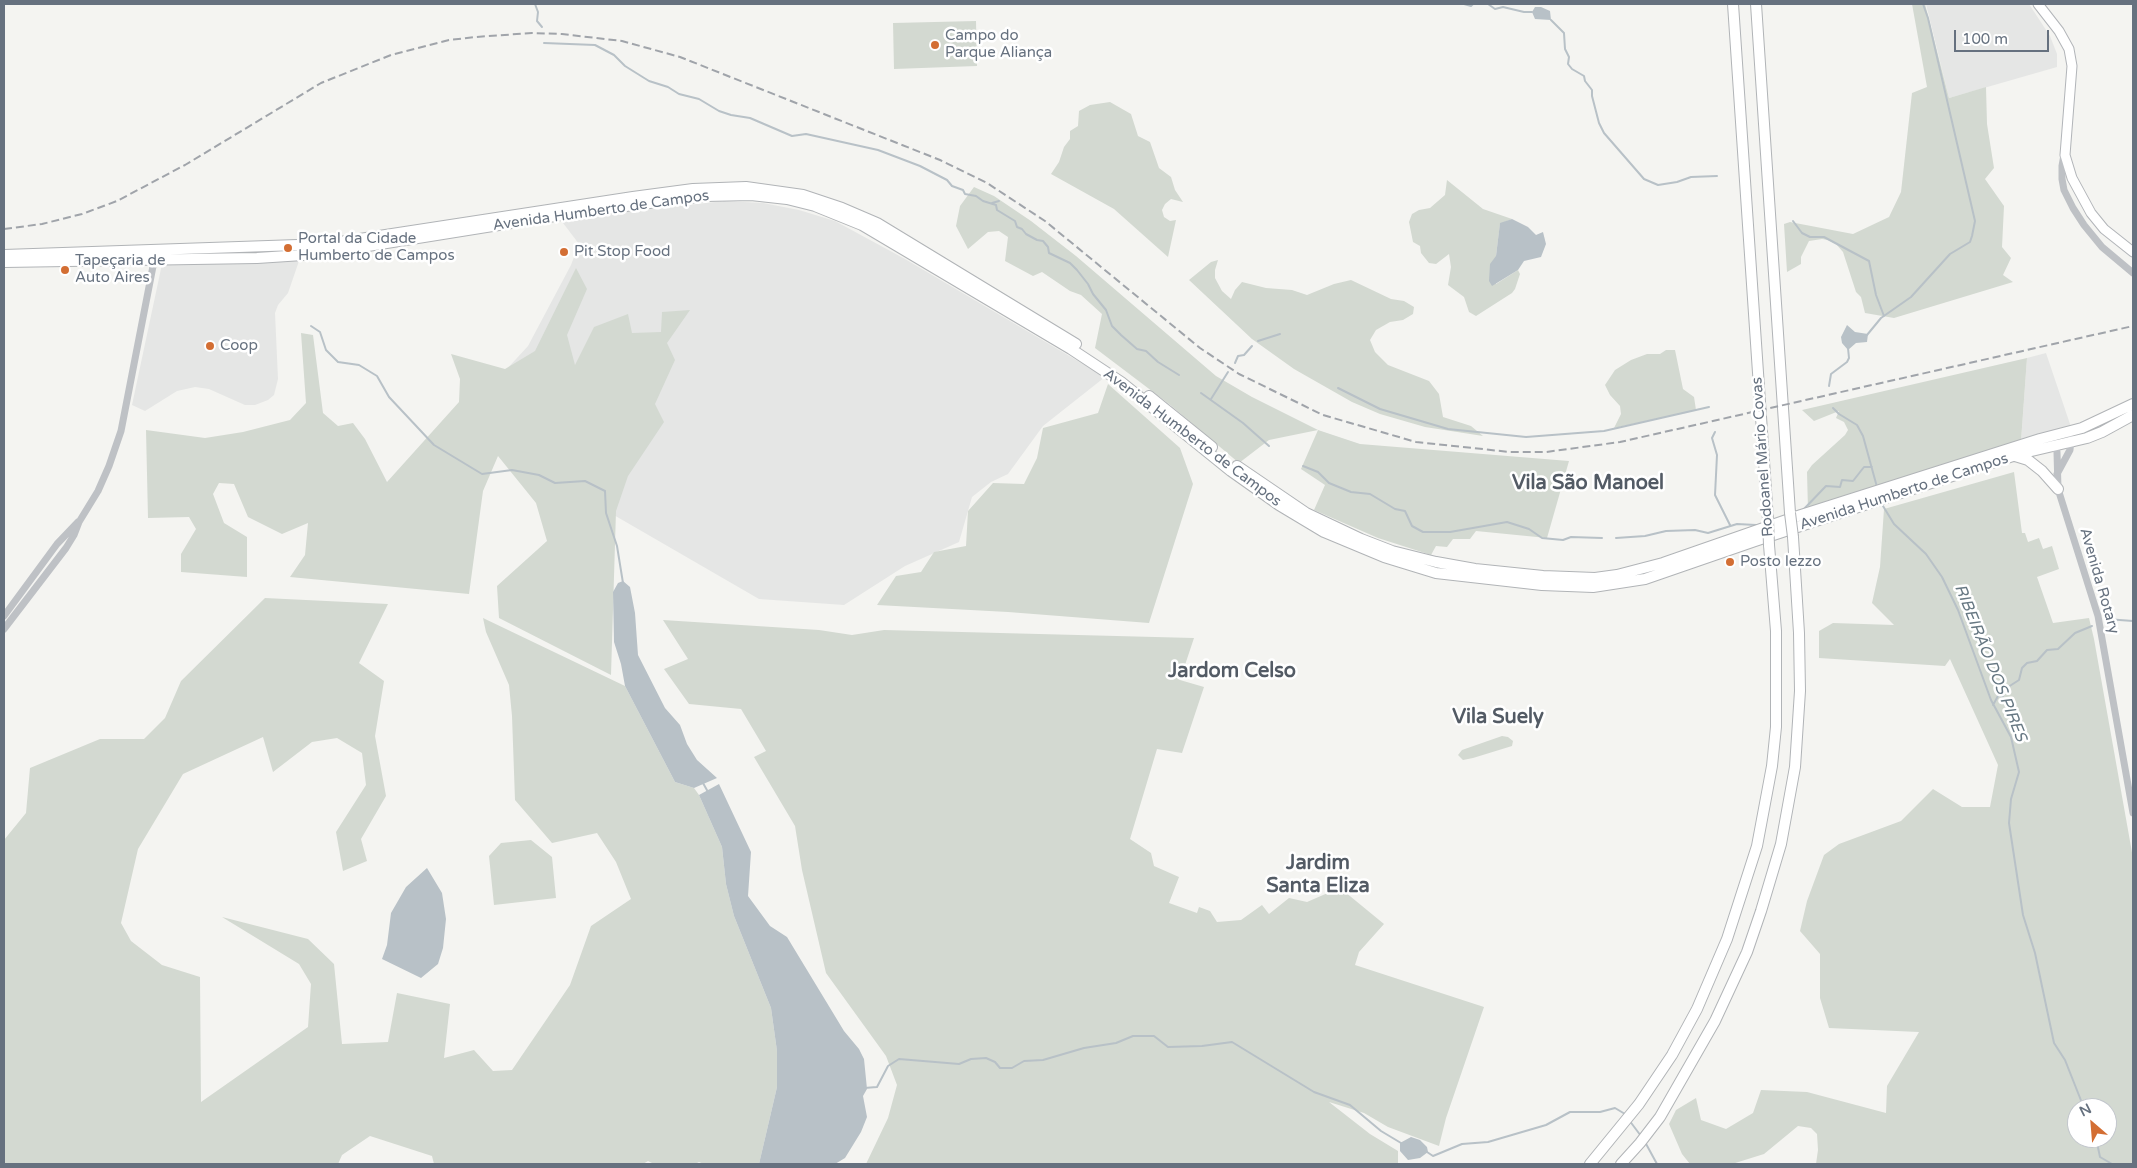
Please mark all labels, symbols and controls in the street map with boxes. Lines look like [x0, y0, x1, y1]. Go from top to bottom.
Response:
scale bar [1957, 20, 2052, 52]
place label: Campo do Parque Aliança [945, 27, 1052, 62]
text: 100 m [1962, 30, 2008, 48]
marker: Campo do Parque Aliança [929, 39, 941, 51]
street label: Avenida Humberto de Campos [492, 187, 710, 235]
place label: Portal da Cidade Humberto de Campos [298, 230, 455, 265]
marker: Portal da Cidade Humberto de Campos [282, 242, 294, 254]
place label: Pit Stop Food [574, 243, 671, 261]
marker: Pit Stop Food [558, 246, 570, 258]
place label: Tapeçaria de Auto Aires [75, 252, 166, 287]
marker: Tapeçaria de Auto Aires [59, 264, 71, 276]
place label: Coop [220, 337, 258, 355]
marker: Coop [204, 340, 216, 352]
street label: Avenida Humberto de Campos [1099, 365, 1285, 511]
street label: Rodoanel Mário Covas [1748, 376, 1778, 538]
street label: Avenida Humberto de Campos [1797, 450, 2011, 534]
district label: Vila São Manoel [1512, 472, 1664, 496]
street label: Avenida Rotary [2075, 526, 2123, 636]
place label: Posto Iezzo [1740, 553, 1821, 571]
marker: Posto Iezzo [1724, 556, 1736, 568]
water label: RIBEIRÃO DOS PIRES [1950, 582, 2030, 744]
district label: Jardom Celso [1168, 660, 1296, 684]
district label: Vila Suely [1452, 706, 1544, 730]
district label: Jardim Santa Eliza [1266, 852, 1370, 899]
north arrow [2067, 1098, 2117, 1148]
text: N [2077, 1100, 2094, 1120]

